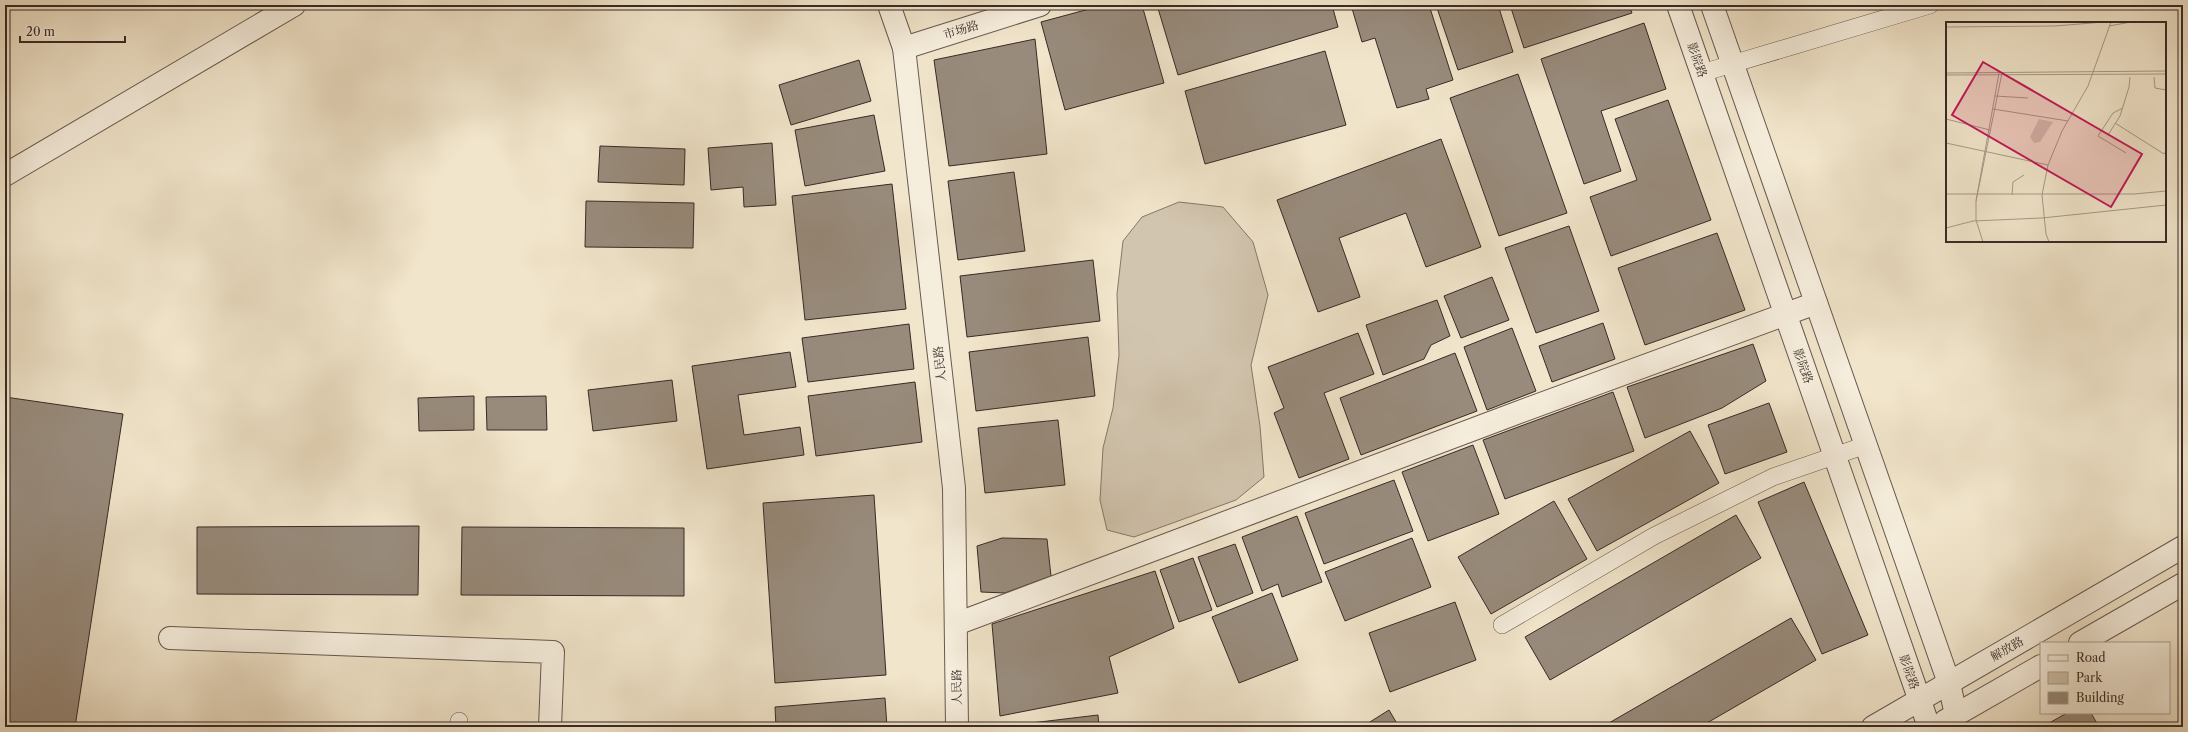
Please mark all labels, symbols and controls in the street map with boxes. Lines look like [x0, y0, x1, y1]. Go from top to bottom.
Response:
street label: 市场路 [941, 17, 980, 42]
scale bar [20, 18, 125, 44]
inset map [1946, 22, 2166, 242]
text: 20 m [26, 24, 55, 39]
street label: 影院路 [1685, 40, 1710, 79]
street label: 人民路 [930, 345, 949, 383]
street label: 影院路 [1791, 346, 1816, 385]
street label: 解放路 [1987, 633, 2026, 664]
legend [2040, 642, 2170, 714]
text: Road [2076, 650, 2106, 665]
street label: 影院路 [1897, 652, 1922, 691]
street label: 人民路 [949, 669, 964, 705]
text: Park [2076, 670, 2103, 685]
text: Building [2076, 690, 2124, 705]

